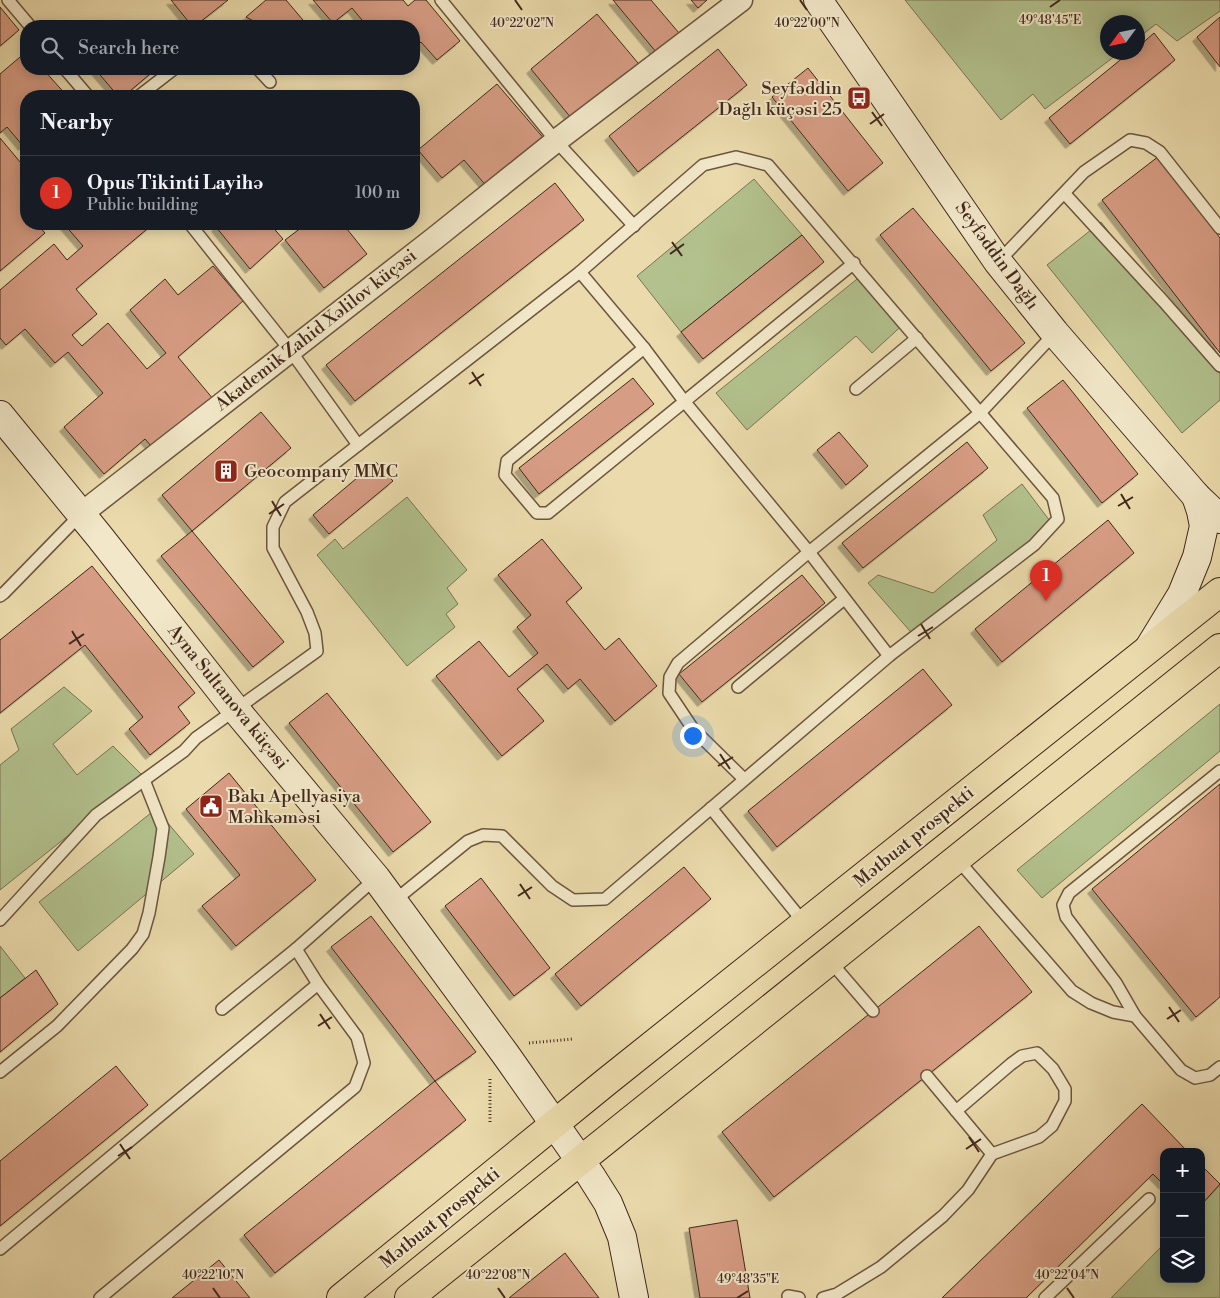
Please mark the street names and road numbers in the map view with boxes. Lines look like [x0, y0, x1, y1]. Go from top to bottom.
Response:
street label: Seyfəddin Dağlı [950, 197, 1044, 315]
street label: Akademik Zahid Xəlilov küçəsi [210, 244, 421, 416]
street label: Ayna Sultanova küçəsi [162, 619, 294, 774]
street label: Mətbuat prospekti [849, 781, 979, 893]
street label: Mətbuat prospekti [375, 1162, 505, 1274]

